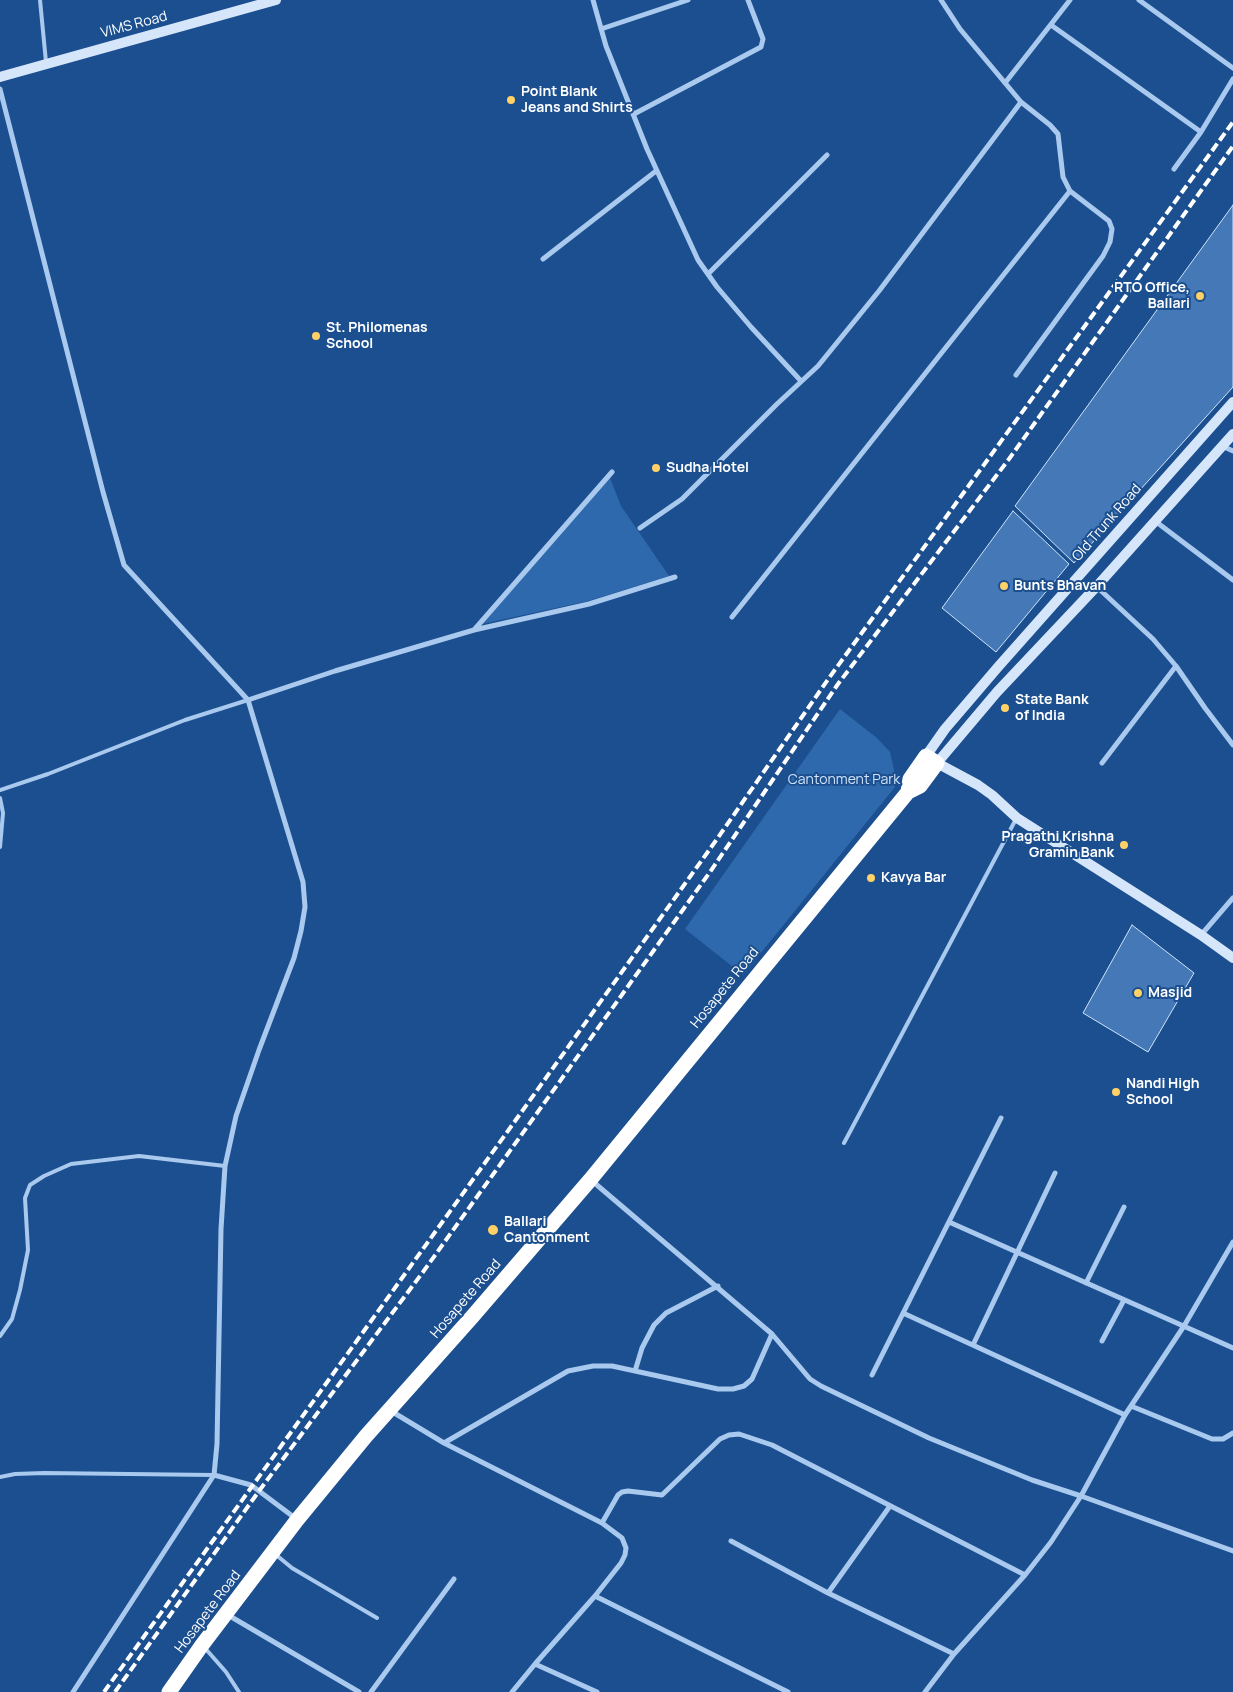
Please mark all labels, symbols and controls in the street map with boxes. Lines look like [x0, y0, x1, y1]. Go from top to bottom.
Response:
street label: VIMS Road [99, 8, 169, 42]
place label: Point Blank Jeans and Shirts [521, 84, 633, 116]
marker: Point Blank Jeans and Shirts [505, 94, 517, 106]
place label: RTO Office, Ballari [1114, 280, 1190, 312]
marker: RTO Office, Ballari [1194, 290, 1206, 302]
place label: St. Philomenas School [326, 320, 428, 352]
marker: St. Philomenas School [310, 330, 322, 342]
place label: Sudha Hotel [666, 460, 749, 476]
marker: Sudha Hotel [650, 462, 662, 474]
street label: Old Trunk Road [1069, 481, 1145, 565]
place label: Bunts Bhavan [1014, 578, 1106, 594]
marker: Bunts Bhavan [998, 580, 1010, 592]
place label: State Bank of India [1015, 692, 1088, 724]
marker: State Bank of India [999, 702, 1011, 714]
park label: Cantonment Park [788, 772, 900, 788]
place label: Pragathi Krishna Gramin Bank [1002, 829, 1114, 862]
marker: Pragathi Krishna Gramin Bank [1118, 839, 1130, 851]
place label: Kavya Bar [881, 870, 946, 886]
marker: Kavya Bar [865, 872, 877, 884]
street label: Hosapete Road [687, 944, 763, 1032]
place label: Masjid [1148, 985, 1192, 1001]
marker: Masjid [1132, 987, 1144, 999]
place label: Nandi High School [1126, 1076, 1200, 1108]
marker: Nandi High School [1110, 1086, 1122, 1098]
place label: Ballari Cantonment [504, 1214, 590, 1246]
marker: Ballari Cantonment [486, 1223, 500, 1237]
street label: Hosapete Road [427, 1256, 505, 1342]
street label: Hosapete Road [172, 1567, 244, 1657]

